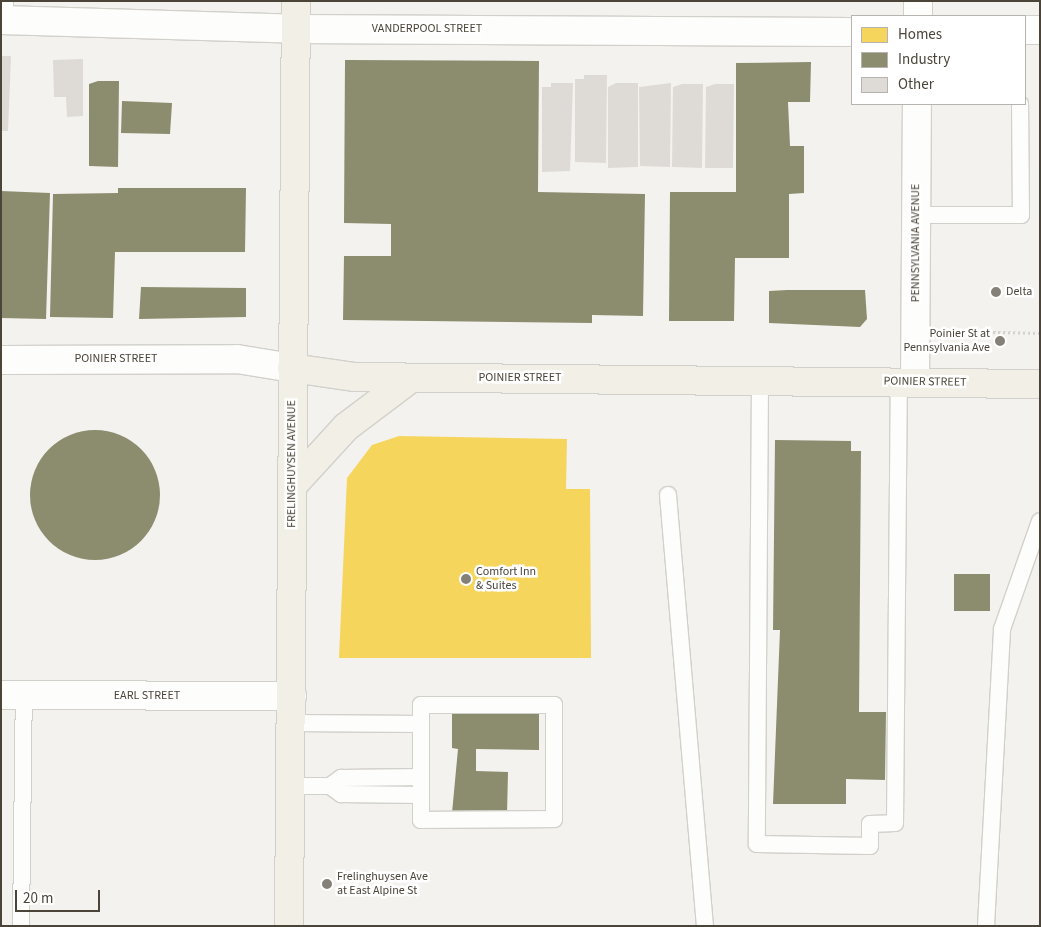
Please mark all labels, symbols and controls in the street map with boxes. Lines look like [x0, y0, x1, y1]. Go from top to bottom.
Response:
legend [851, 15, 1026, 105]
street label: VANDERPOOL STREET [372, 22, 482, 36]
text: Homes [898, 24, 942, 45]
text: Industry [898, 49, 950, 70]
text: Other [898, 74, 934, 95]
street label: PENNSYLVANIA AVENUE [909, 184, 923, 302]
place label: Delta [1006, 285, 1032, 299]
marker: Delta [990, 286, 1002, 298]
place label: Poinier St at Pennsylvania Ave [903, 327, 990, 355]
marker: Poinier St at Pennsylvania Ave [994, 335, 1006, 347]
street label: POINIER STREET [75, 352, 157, 366]
street label: POINIER STREET [479, 371, 561, 385]
street label: POINIER STREET [883, 374, 967, 390]
street label: FRELINGHUYSEN AVENUE [285, 400, 299, 528]
place label: Comfort Inn & Suites [476, 565, 536, 593]
marker: Comfort Inn & Suites [460, 573, 472, 585]
street label: EARL STREET [114, 689, 180, 703]
place label: Frelinghuysen Ave at East Alpine St [337, 870, 428, 898]
marker: Frelinghuysen Ave at East Alpine St [321, 878, 333, 890]
scale bar [18, 880, 102, 912]
text: 20 m [23, 888, 53, 909]

